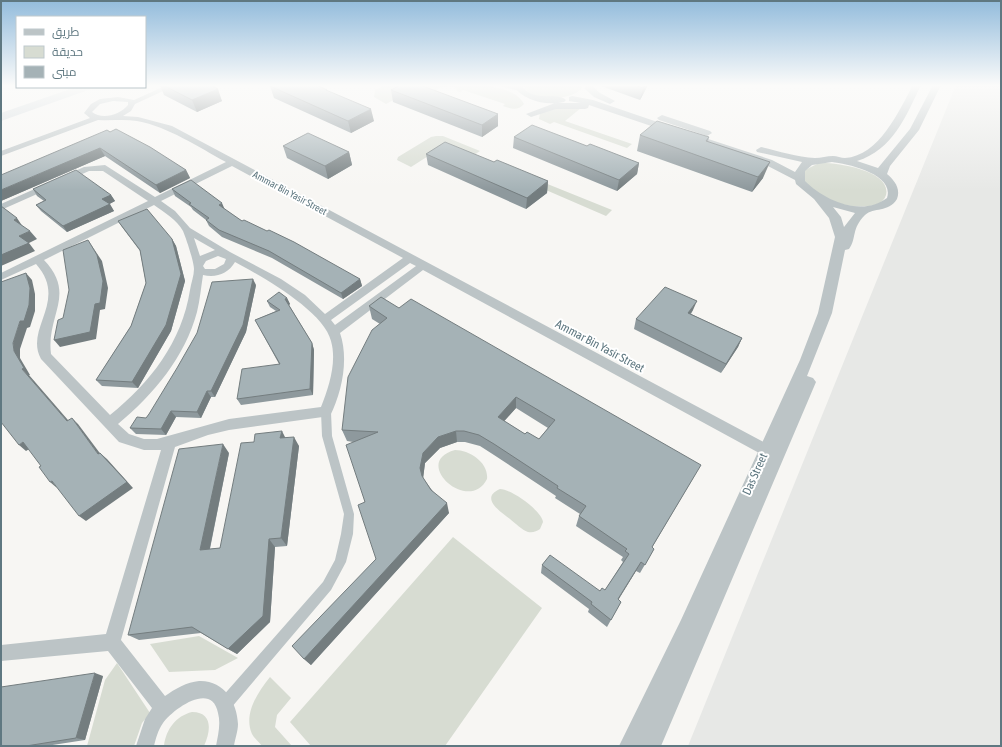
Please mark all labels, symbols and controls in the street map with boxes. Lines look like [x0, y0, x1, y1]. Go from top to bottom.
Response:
legend [16, 16, 146, 88]
text: طريق [52, 25, 80, 39]
text: حديقة [52, 45, 83, 59]
text: مبنى [52, 65, 77, 79]
street label: Ammar Bin Yasir Street [251, 169, 329, 217]
street label: Ammar Bin Yasir Street [553, 317, 647, 376]
street label: Das Street [740, 450, 771, 497]

